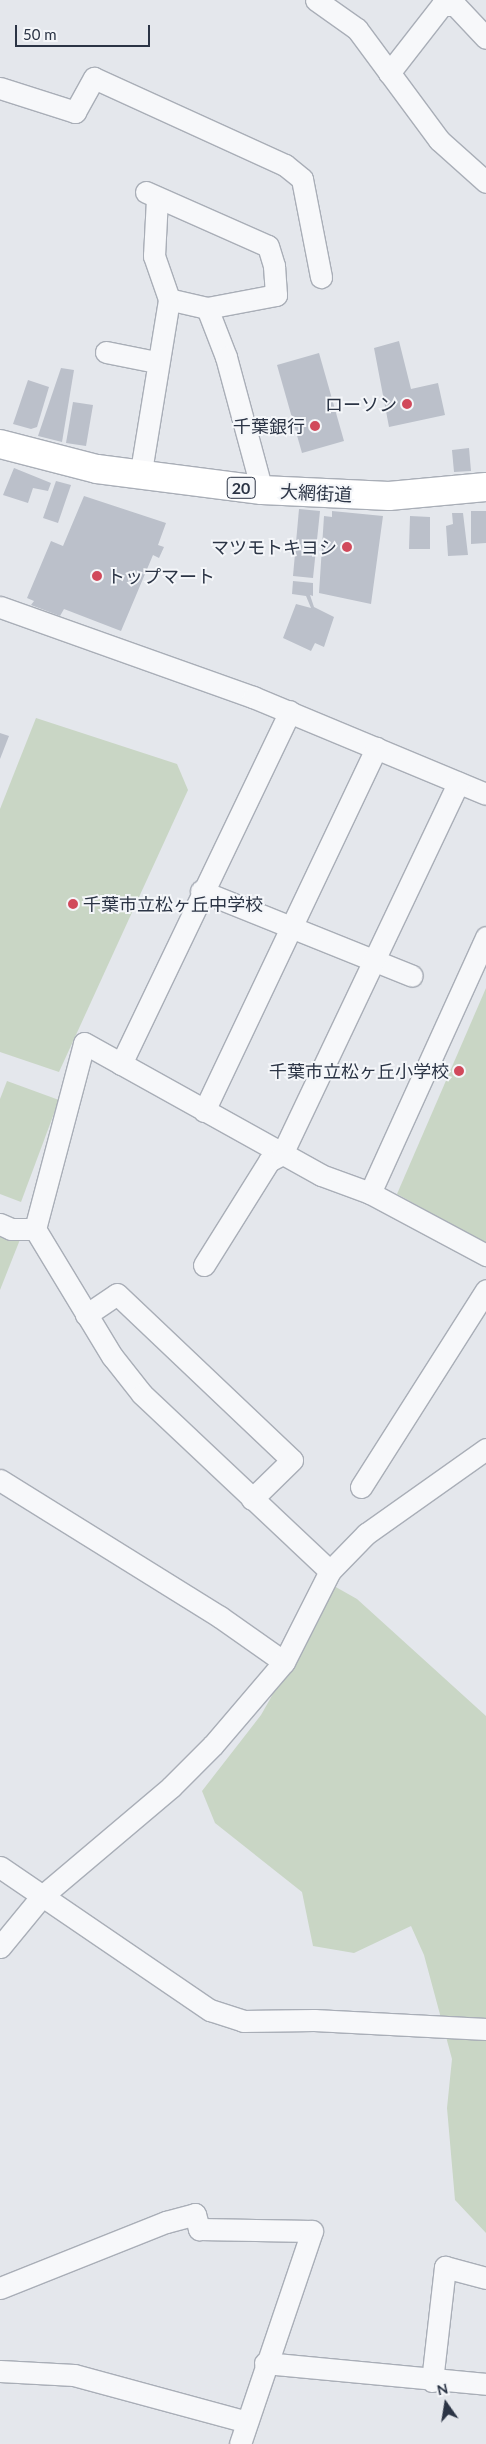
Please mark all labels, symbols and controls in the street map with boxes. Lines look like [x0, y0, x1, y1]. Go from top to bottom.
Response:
scale bar [18, 15, 152, 47]
text: 50 m [23, 25, 57, 43]
place label: ローソン [325, 393, 397, 415]
marker: ローソン [401, 398, 413, 410]
place label: 千葉銀行 [233, 415, 305, 437]
marker: 千葉銀行 [309, 420, 321, 432]
road number: 20 [226, 474, 256, 502]
street label: 大網街道 [279, 480, 353, 506]
place label: マツモトキヨシ [211, 536, 337, 558]
marker: マツモトキヨシ [341, 541, 353, 553]
place label: トップマート [107, 565, 215, 587]
marker: トップマート [91, 570, 103, 582]
place label: 千葉市立松ヶ丘中学校 [83, 893, 263, 915]
marker: 千葉市立松ヶ丘中学校 [67, 898, 79, 910]
place label: 千葉市立松ヶ丘小学校 [269, 1060, 449, 1082]
marker: 千葉市立松ヶ丘小学校 [453, 1065, 465, 1077]
north arrow [421, 2379, 471, 2429]
text: N [435, 2379, 450, 2398]

